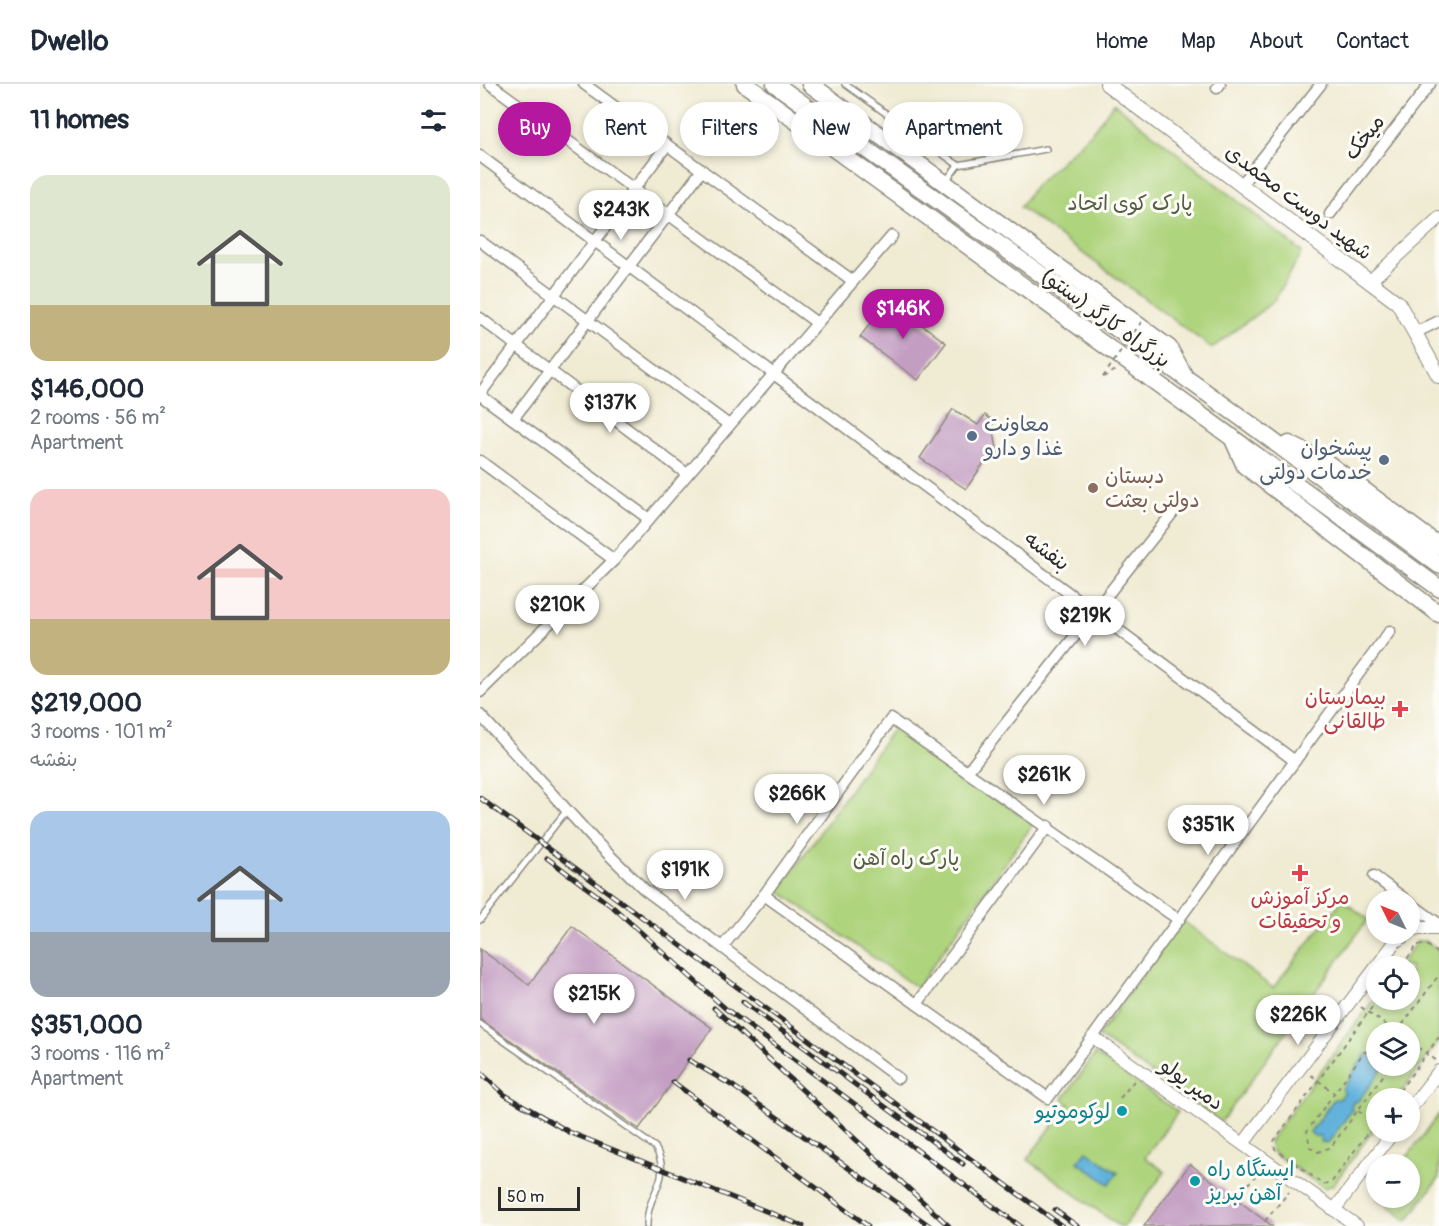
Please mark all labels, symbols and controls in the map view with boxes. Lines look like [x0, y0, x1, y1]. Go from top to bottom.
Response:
text: Dwello [30, 24, 109, 59]
text: Home [1095, 28, 1148, 55]
text: Map [1181, 28, 1216, 55]
text: About [1249, 28, 1303, 55]
text: Contact [1336, 28, 1409, 55]
chip: Buy [498, 102, 571, 156]
chip: Rent [583, 102, 668, 156]
chip: Filters [680, 102, 779, 156]
chip: New [791, 102, 871, 156]
chip: Apartment [883, 102, 1023, 156]
text: 11 homes [30, 104, 129, 136]
icon: filters [417, 104, 450, 137]
street label: میخک [1338, 109, 1391, 166]
street label: شهید دوست محمدی [1220, 138, 1378, 266]
pin: $243K [579, 190, 663, 241]
park label: پارک کوی اتحاد [1068, 190, 1193, 217]
text: $243K [593, 197, 649, 222]
icon: home [186, 214, 294, 322]
street label: بزرگراه کارگر (سنتو) [1036, 262, 1176, 374]
pin: $146K [861, 289, 945, 340]
text: $146K [876, 296, 930, 321]
text: $146,000 [30, 373, 144, 405]
pin: $137K [568, 383, 652, 434]
text: $137K [584, 390, 636, 415]
text: 2 rooms · 56 m² [30, 405, 166, 430]
place label: معاونت غذا و دارو [983, 411, 1063, 462]
marker: معاونت غذا و دارو [965, 429, 979, 443]
text: Apartment [30, 430, 123, 455]
place label: پیشخوان خدمات دولتی [1259, 435, 1372, 486]
marker: پیشخوان خدمات دولتی [1377, 453, 1391, 467]
place label: دبستان دولتی بعثت [1105, 463, 1200, 514]
marker: دبستان دولتی بعثت [1086, 481, 1100, 495]
street label: بنفشه [1019, 526, 1075, 577]
icon: home [186, 528, 294, 636]
pin: $210K [515, 585, 599, 636]
text: $210K [529, 592, 585, 617]
pin: $219K [1043, 596, 1127, 647]
text: $219K [1059, 603, 1111, 628]
place label: بیمارستان طالقانی [1305, 684, 1386, 735]
text: $219,000 [30, 687, 142, 719]
marker: بیمارستان طالقانی [1391, 700, 1409, 718]
text: 3 rooms · 101 m² [30, 719, 173, 744]
text: بنفشه [30, 747, 78, 772]
pin: $261K [1002, 755, 1086, 806]
text: $261K [1017, 762, 1071, 787]
pin: $266K [755, 774, 839, 825]
text: $266K [768, 781, 826, 806]
pin: $351K [1166, 805, 1250, 856]
text: $351K [1182, 812, 1234, 837]
park label: پارک راه آهن [853, 845, 959, 872]
icon: home [186, 850, 294, 958]
pin: $191K [643, 850, 727, 901]
text: $191K [661, 857, 709, 882]
marker: مرکز آموزش و تحقیقات [1291, 864, 1309, 882]
place label: مرکز آموزش و تحقیقات [1251, 884, 1349, 935]
north arrow [1366, 890, 1420, 944]
map controls [1366, 890, 1420, 1208]
button: locate [1366, 956, 1420, 1010]
pin: $215K [552, 974, 636, 1025]
text: $215K [568, 981, 620, 1006]
pin: $226K [1256, 995, 1340, 1046]
text: $226K [1270, 1002, 1326, 1027]
text: $351,000 [30, 1009, 143, 1041]
button: layers [1366, 1022, 1420, 1076]
text: 3 rooms · 116 m² [30, 1041, 171, 1066]
street label: دمیر یولو [1154, 1052, 1229, 1117]
text: Apartment [30, 1066, 123, 1091]
button: + [1366, 1088, 1420, 1142]
place label: لوکوموتیو [1033, 1098, 1110, 1125]
marker: لوکوموتیو [1115, 1104, 1129, 1118]
button: − [1366, 1154, 1420, 1208]
place label: ایستگاه راه آهن تبریز [1205, 1156, 1295, 1207]
marker: ایستگاه راه آهن تبریز [1188, 1174, 1202, 1188]
scale bar [498, 1184, 580, 1212]
text: 50 m [507, 1187, 544, 1207]

